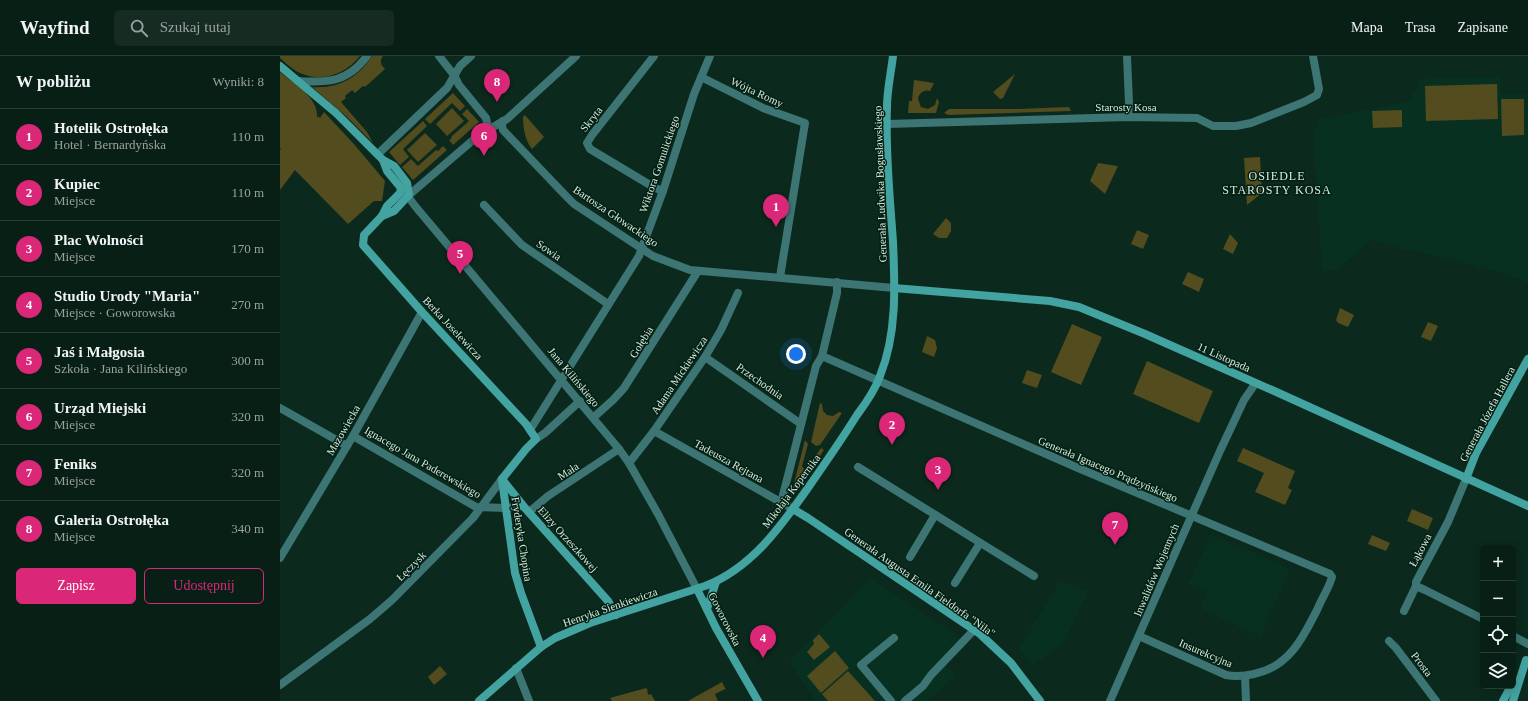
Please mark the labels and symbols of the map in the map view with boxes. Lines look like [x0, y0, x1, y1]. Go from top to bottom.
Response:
pin: 8 [484, 69, 510, 102]
street label: Wójta Romy [729, 75, 786, 110]
street label: Starosty Kosa [1095, 101, 1157, 113]
street label: Skryta [577, 104, 605, 134]
street label: Generała Ludwika Bogusławskiego [871, 105, 889, 263]
street label: Wiktora Gomulickiego [637, 114, 681, 214]
pin: 6 [471, 123, 497, 156]
district label: OSIEDLE STAROSTY KOSA [1222, 169, 1332, 197]
street label: Bartosza Głowackiego [571, 183, 661, 249]
pin: 1 [763, 194, 789, 227]
street label: Sowia [534, 237, 564, 263]
pin: 5 [447, 241, 473, 274]
street label: Berka Joselewicza [421, 294, 485, 362]
street label: Gołębia [627, 324, 655, 360]
street label: Adama Mickiewicza [648, 334, 710, 416]
street label: 11 Listopada [1196, 340, 1252, 374]
your location [786, 344, 806, 364]
street label: Jana Kilińskiego [546, 345, 603, 409]
street label: Przechodnia [734, 360, 786, 402]
street label: Generała Józefa Hallera [1457, 364, 1517, 463]
street label: Mazowiecka [324, 403, 362, 457]
pin: 2 [879, 412, 905, 445]
street label: Ignacego Jana Paderewskiego [363, 424, 484, 500]
street label: Generała Ignacego Prądzyńskiego [1036, 434, 1180, 504]
street label: Tadeusza Rejtana [692, 437, 766, 485]
street label: Mikołaja Kopernika [759, 452, 823, 530]
pin: 3 [925, 457, 951, 490]
street label: Mała [555, 460, 581, 482]
street label: Fryderyka Chopina [509, 496, 535, 582]
street label: Elizy Orzeszkowej [536, 504, 600, 574]
pin: 7 [1102, 512, 1128, 545]
street label: Inwalidów Wojennych [1131, 521, 1181, 618]
street label: Generała Augusta Emila Fieldorfa "Nila" [842, 525, 998, 639]
street label: Łąkowa [1406, 531, 1434, 568]
street label: Łęczysk [394, 548, 429, 583]
street label: Henryka Sienkiewicza [561, 585, 659, 629]
street label: Goworowska [706, 590, 744, 648]
pin: 4 [750, 625, 776, 658]
street label: Insurekcyjna [1178, 636, 1235, 670]
street label: Prosta [1409, 649, 1435, 679]

